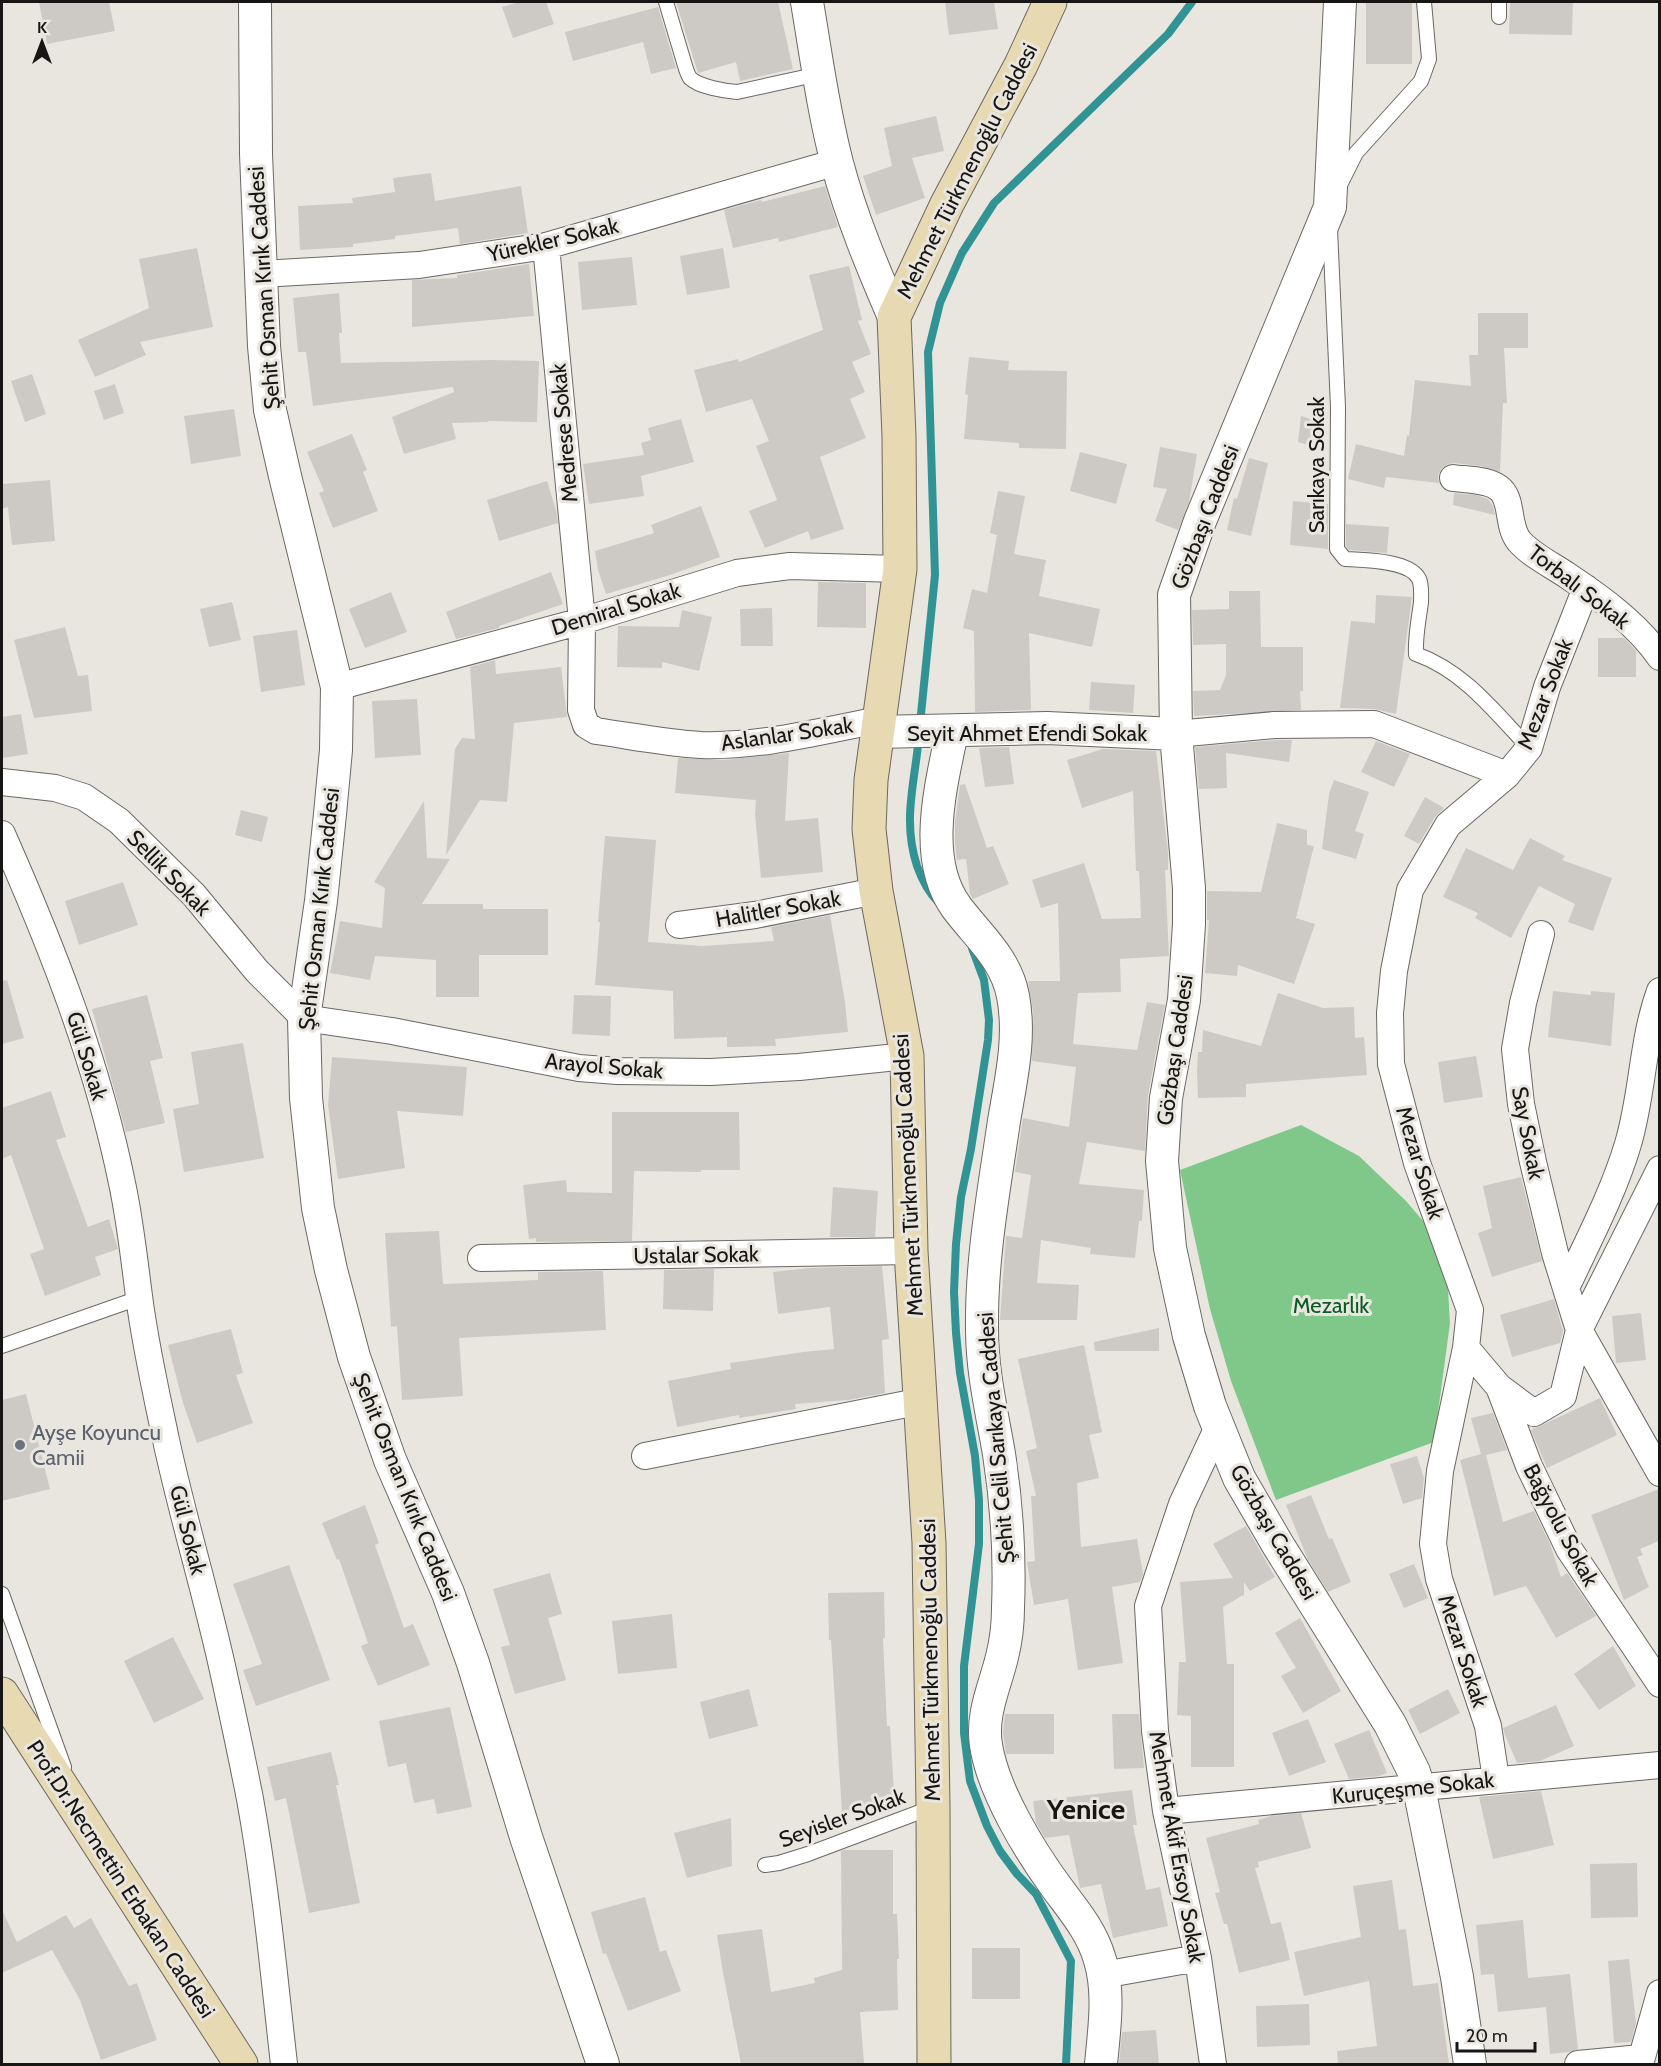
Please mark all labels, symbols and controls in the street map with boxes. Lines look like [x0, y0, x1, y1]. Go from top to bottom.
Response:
north arrow [12, 12, 72, 72]
text: K [37, 18, 47, 37]
street label: Mehmet Türkmenoğlu Caddesi [891, 39, 1043, 303]
street label: Şehit Osman Kırık Caddesi [242, 165, 286, 411]
street label: Yürekler Sokak [484, 212, 621, 268]
street label: Medrese Sokak [544, 362, 584, 504]
street label: Sarıkaya Sokak [1303, 397, 1330, 533]
street label: Gözbaşı Caddesi [1165, 441, 1245, 593]
street label: Torbalı Sokak [1523, 539, 1635, 635]
street label: Demiral Sokak [548, 577, 684, 641]
street label: Mezar Sokak [1511, 635, 1579, 753]
street label: Aslanlar Sokak [719, 711, 855, 757]
street label: Seyit Ahmet Efendi Sokak [907, 720, 1147, 747]
street label: Şehit Osman Kırık Caddesi [293, 786, 345, 1032]
street label: Sellik Sokak [121, 824, 217, 922]
street label: Halitler Sokak [713, 885, 843, 933]
street label: Gözbaşı Caddesi [1151, 973, 1199, 1127]
street label: Gül Sokak [61, 1008, 113, 1104]
street label: Mehmet Türkmenoğlu Caddesi [887, 1033, 929, 1317]
street label: Arayol Sokak [544, 1047, 664, 1085]
street label: Say Sokak [1506, 1084, 1550, 1182]
street label: Mezar Sokak [1390, 1103, 1450, 1223]
street label: Ustalar Sokak [633, 1240, 759, 1270]
park label: Mezarlık [1293, 1292, 1369, 1319]
street label: Şehit Celil Sarıkaya Caddesi [972, 1311, 1020, 1565]
street label: Şehit Osman Kırık Caddesi [347, 1369, 463, 1605]
place label: Ayşe Koyuncu Camii [32, 1419, 161, 1471]
marker: Ayşe Koyuncu Camii [13, 1438, 27, 1452]
street label: Gözbaşı Caddesi [1224, 1459, 1324, 1605]
street label: Bağyolu Sokak [1518, 1459, 1605, 1591]
street label: Gül Sokak [164, 1482, 212, 1578]
street label: Mehmet Türkmenoğlu Caddesi [914, 1518, 946, 1802]
street label: Mezar Sokak [1432, 1591, 1494, 1711]
street label: Mehmet Akif Ersoy Sokak [1143, 1729, 1211, 1965]
street label: Prof.Dr.Necmettin Erbakan Caddesi [21, 1735, 221, 2023]
street label: Kuruçeşme Sokak [1331, 1766, 1495, 1810]
street label: Seyisler Sokak [775, 1783, 909, 1853]
district label: Yenice [1046, 1792, 1125, 1826]
scale bar [1457, 2015, 1535, 2053]
text: 20 m [1466, 2025, 1508, 2047]

